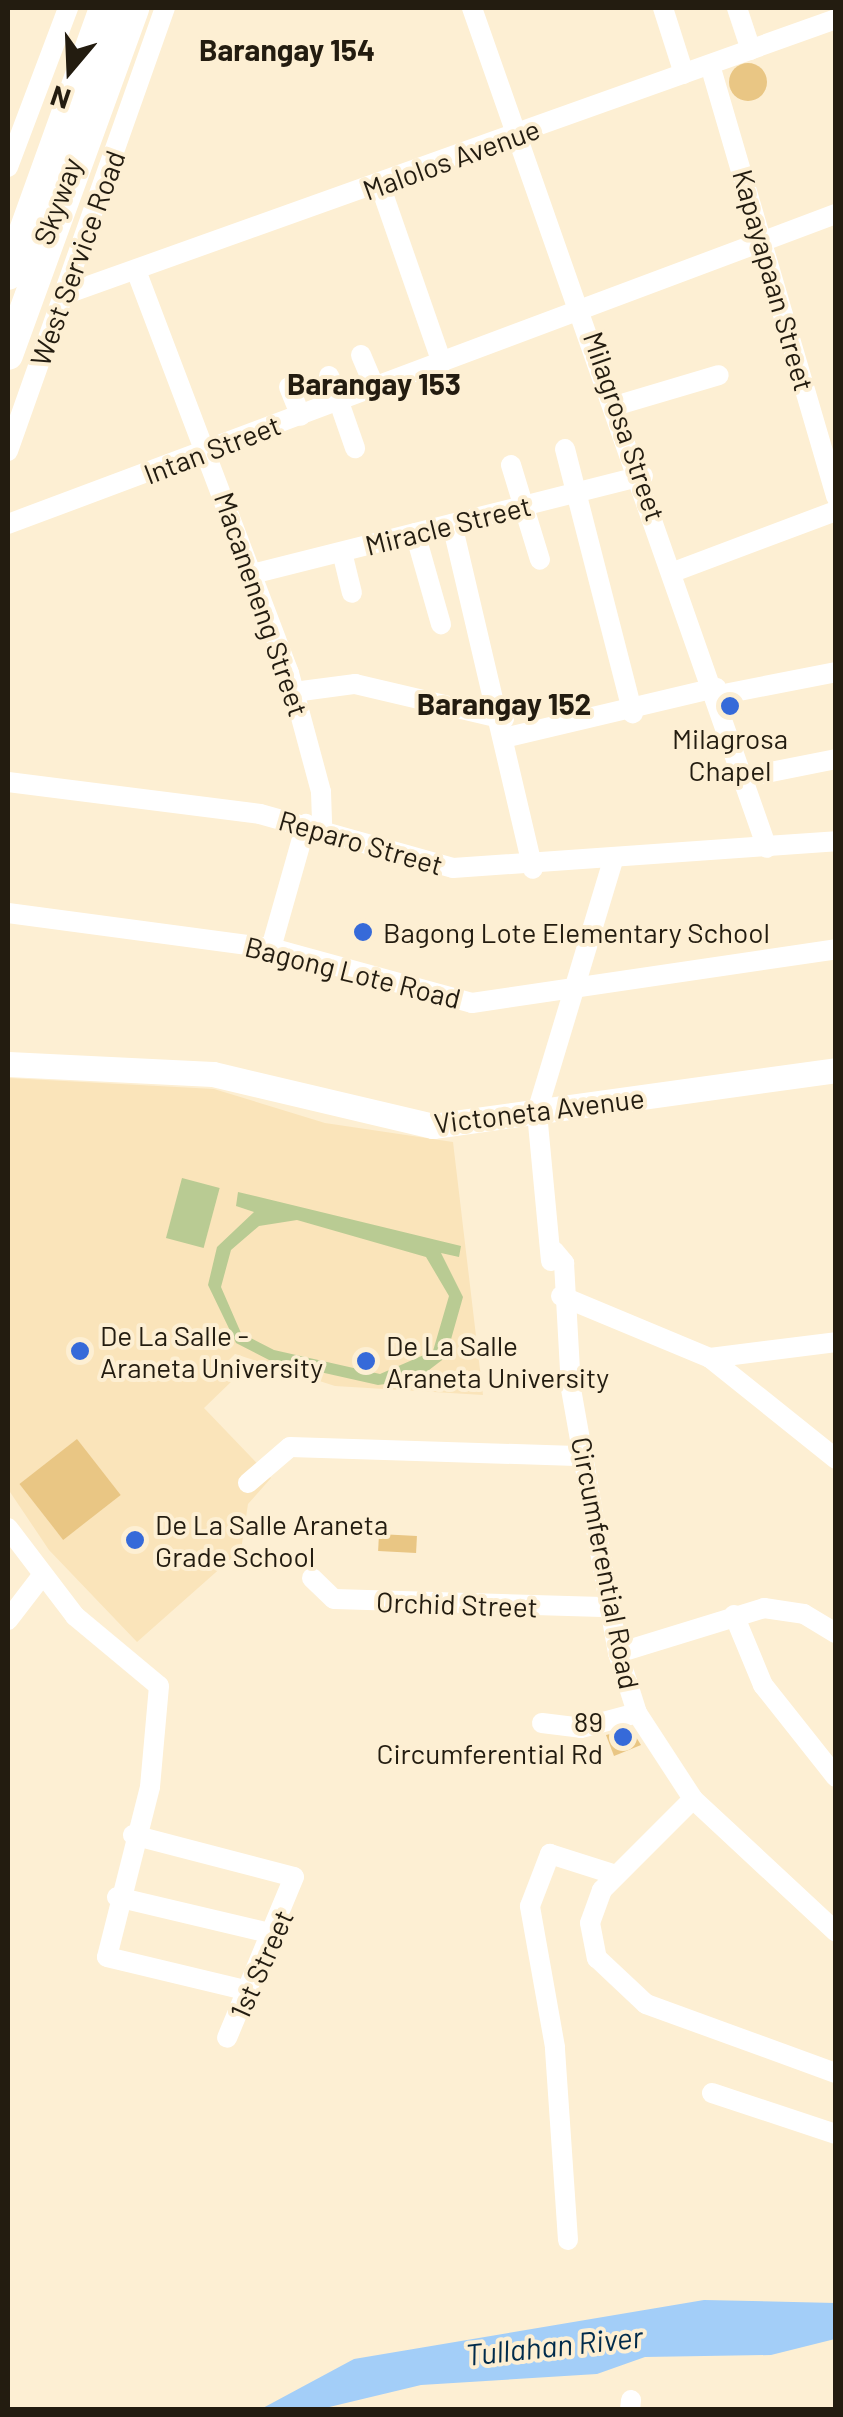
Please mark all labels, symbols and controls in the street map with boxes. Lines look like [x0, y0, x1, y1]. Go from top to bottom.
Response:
north arrow [20, 20, 120, 120]
district label: Barangay 154 [199, 31, 375, 67]
text: N [46, 79, 75, 117]
street label: Malolos Avenue [358, 111, 544, 207]
street label: West Service Road [22, 146, 132, 370]
street label: Skyway [26, 153, 88, 249]
street label: Kapayapaan Street [726, 165, 822, 395]
street label: Milagrosa Street [577, 327, 673, 525]
district label: Barangay 153 [287, 365, 461, 401]
street label: Intan Street [139, 408, 285, 490]
street label: Macaneneng Street [208, 487, 316, 721]
street label: Miracle Street [362, 488, 534, 562]
district label: Barangay 152 [417, 685, 591, 721]
marker: Milagrosa Chapel [719, 695, 741, 717]
place label: Milagrosa Chapel [672, 721, 788, 787]
street label: Reparo Street [275, 803, 447, 881]
place label: Bagong Lote Elementary School [383, 915, 770, 949]
marker: Bagong Lote Elementary School [352, 921, 374, 943]
street label: Bagong Lote Road [242, 929, 464, 1015]
street label: Victoneta Avenue [432, 1080, 646, 1140]
place label: De La Salle - Araneta University [100, 1318, 323, 1384]
place label: De La Salle Araneta University [386, 1328, 609, 1394]
marker: De La Salle - Araneta University [69, 1340, 91, 1362]
marker: De La Salle Araneta University [355, 1350, 377, 1372]
street label: Circumferential Road [565, 1434, 647, 1692]
place label: De La Salle Araneta Grade School [155, 1507, 388, 1573]
marker: De La Salle Araneta Grade School [124, 1529, 146, 1551]
street label: Orchid Street [376, 1584, 538, 1624]
place label: 89 Circumferential Rd [376, 1704, 603, 1770]
marker: 89 Circumferential Rd [612, 1726, 634, 1748]
street label: 1st Street [222, 1904, 300, 2024]
water label: Tullahan River [464, 2318, 644, 2372]

